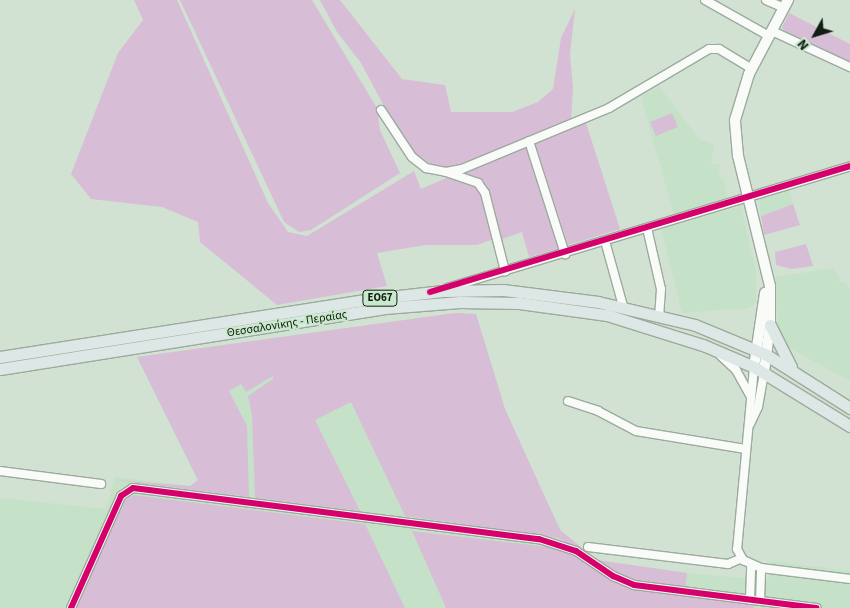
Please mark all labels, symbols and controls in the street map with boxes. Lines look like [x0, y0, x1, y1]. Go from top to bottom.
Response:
north arrow [790, 10, 840, 60]
text: N [793, 35, 814, 54]
road number: ΕΟ67 [361, 290, 399, 306]
street label: Θεσσαλονίκης - Περαίας [226, 307, 348, 341]

